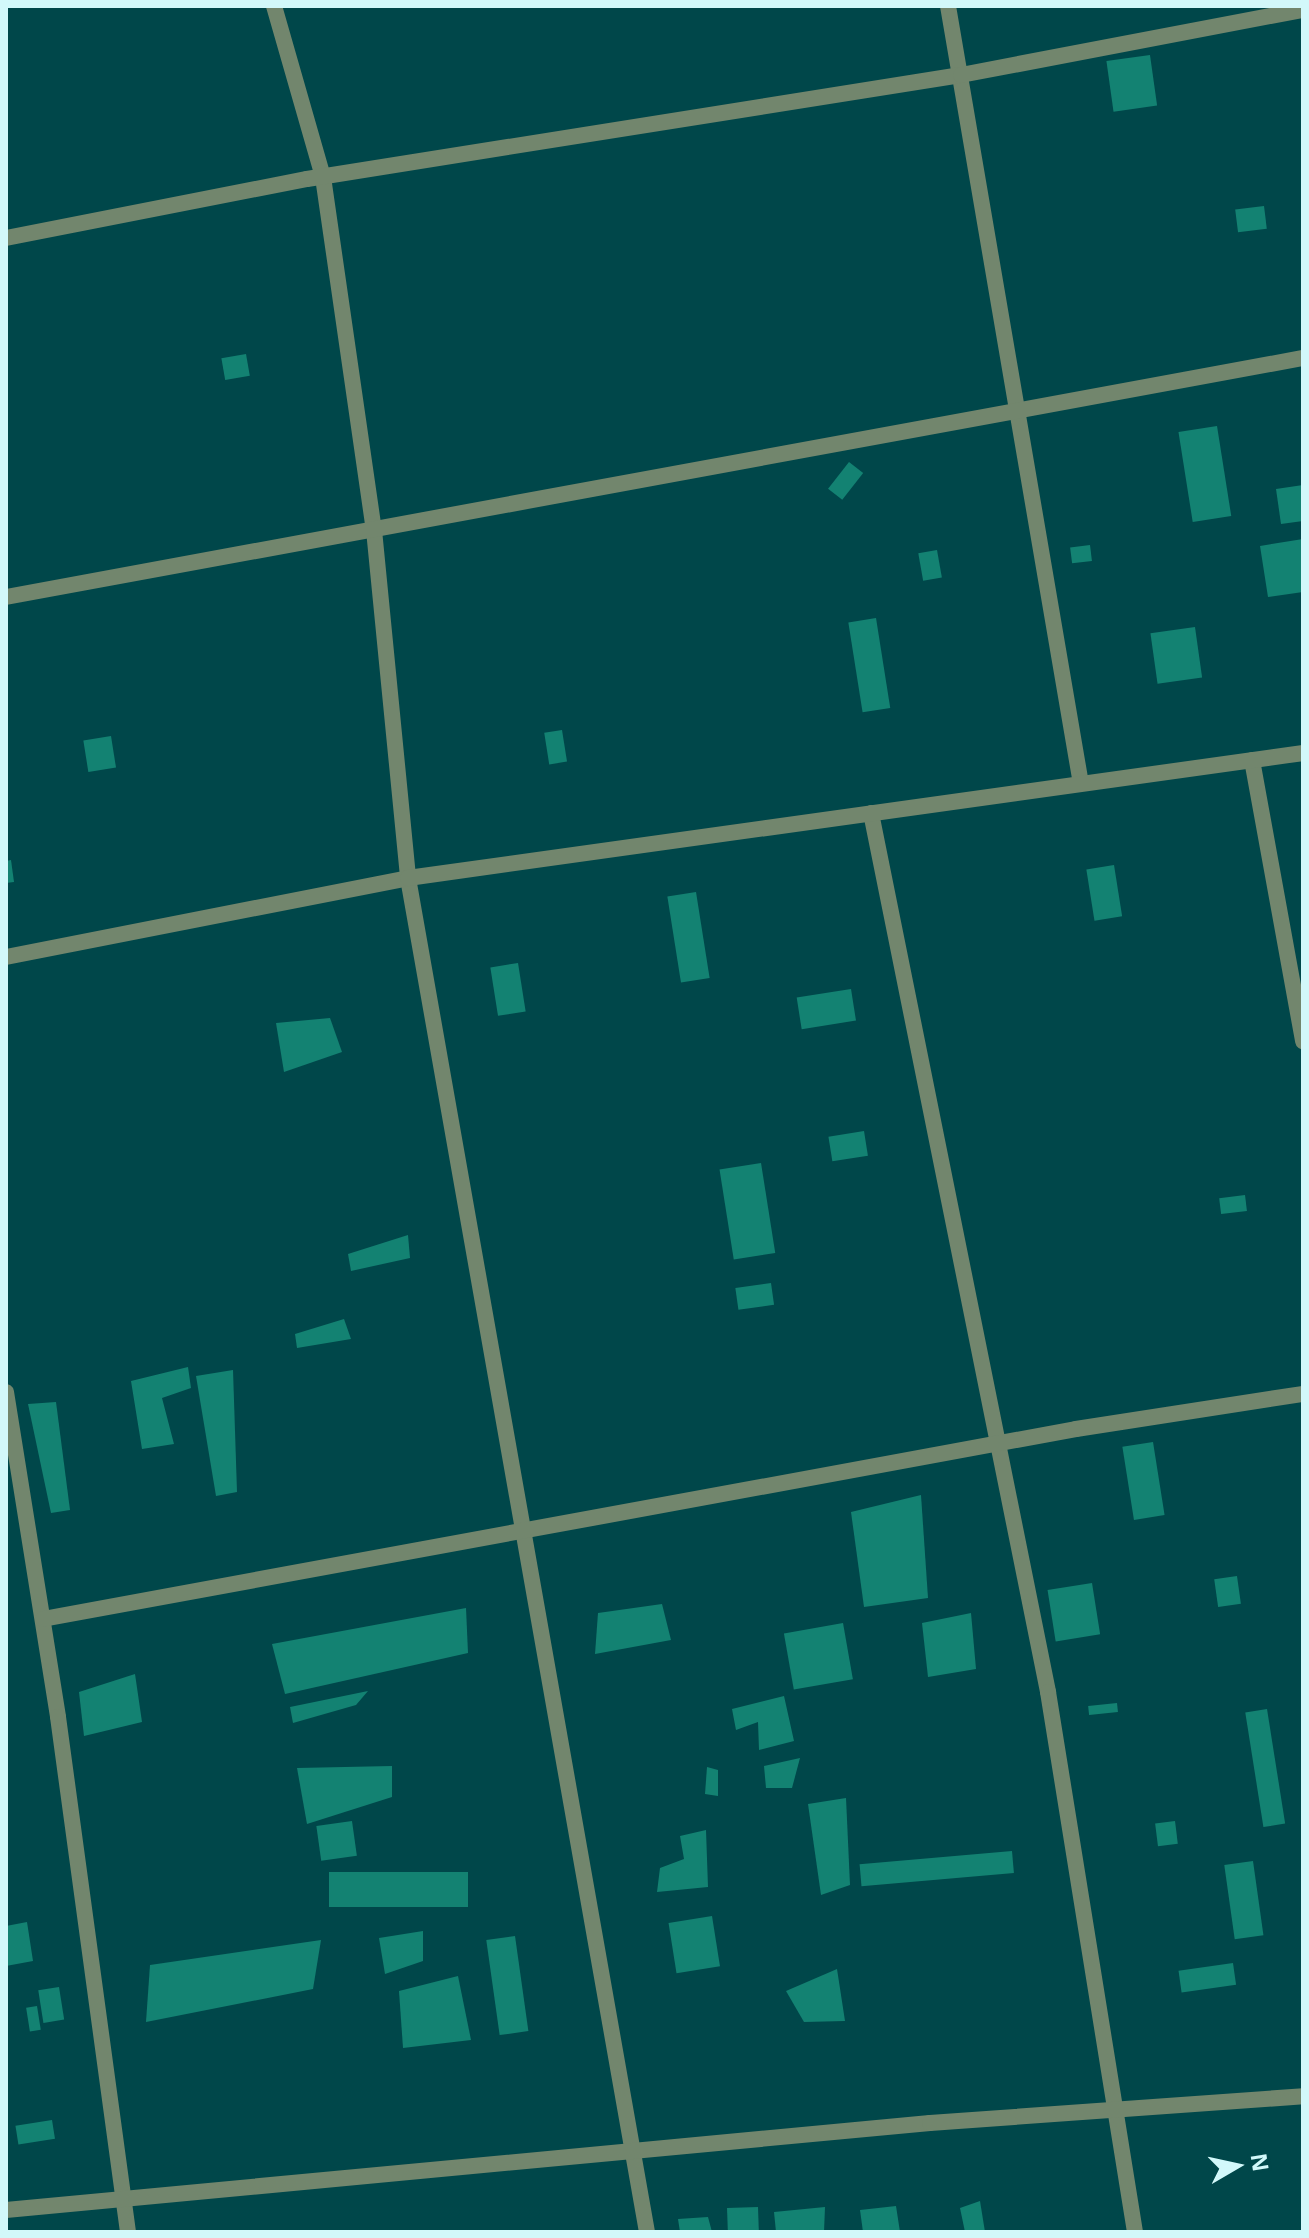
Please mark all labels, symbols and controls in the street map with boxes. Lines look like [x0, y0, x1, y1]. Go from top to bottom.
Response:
north arrow [1197, 2126, 1277, 2206]
text: N [1244, 2151, 1277, 2173]

